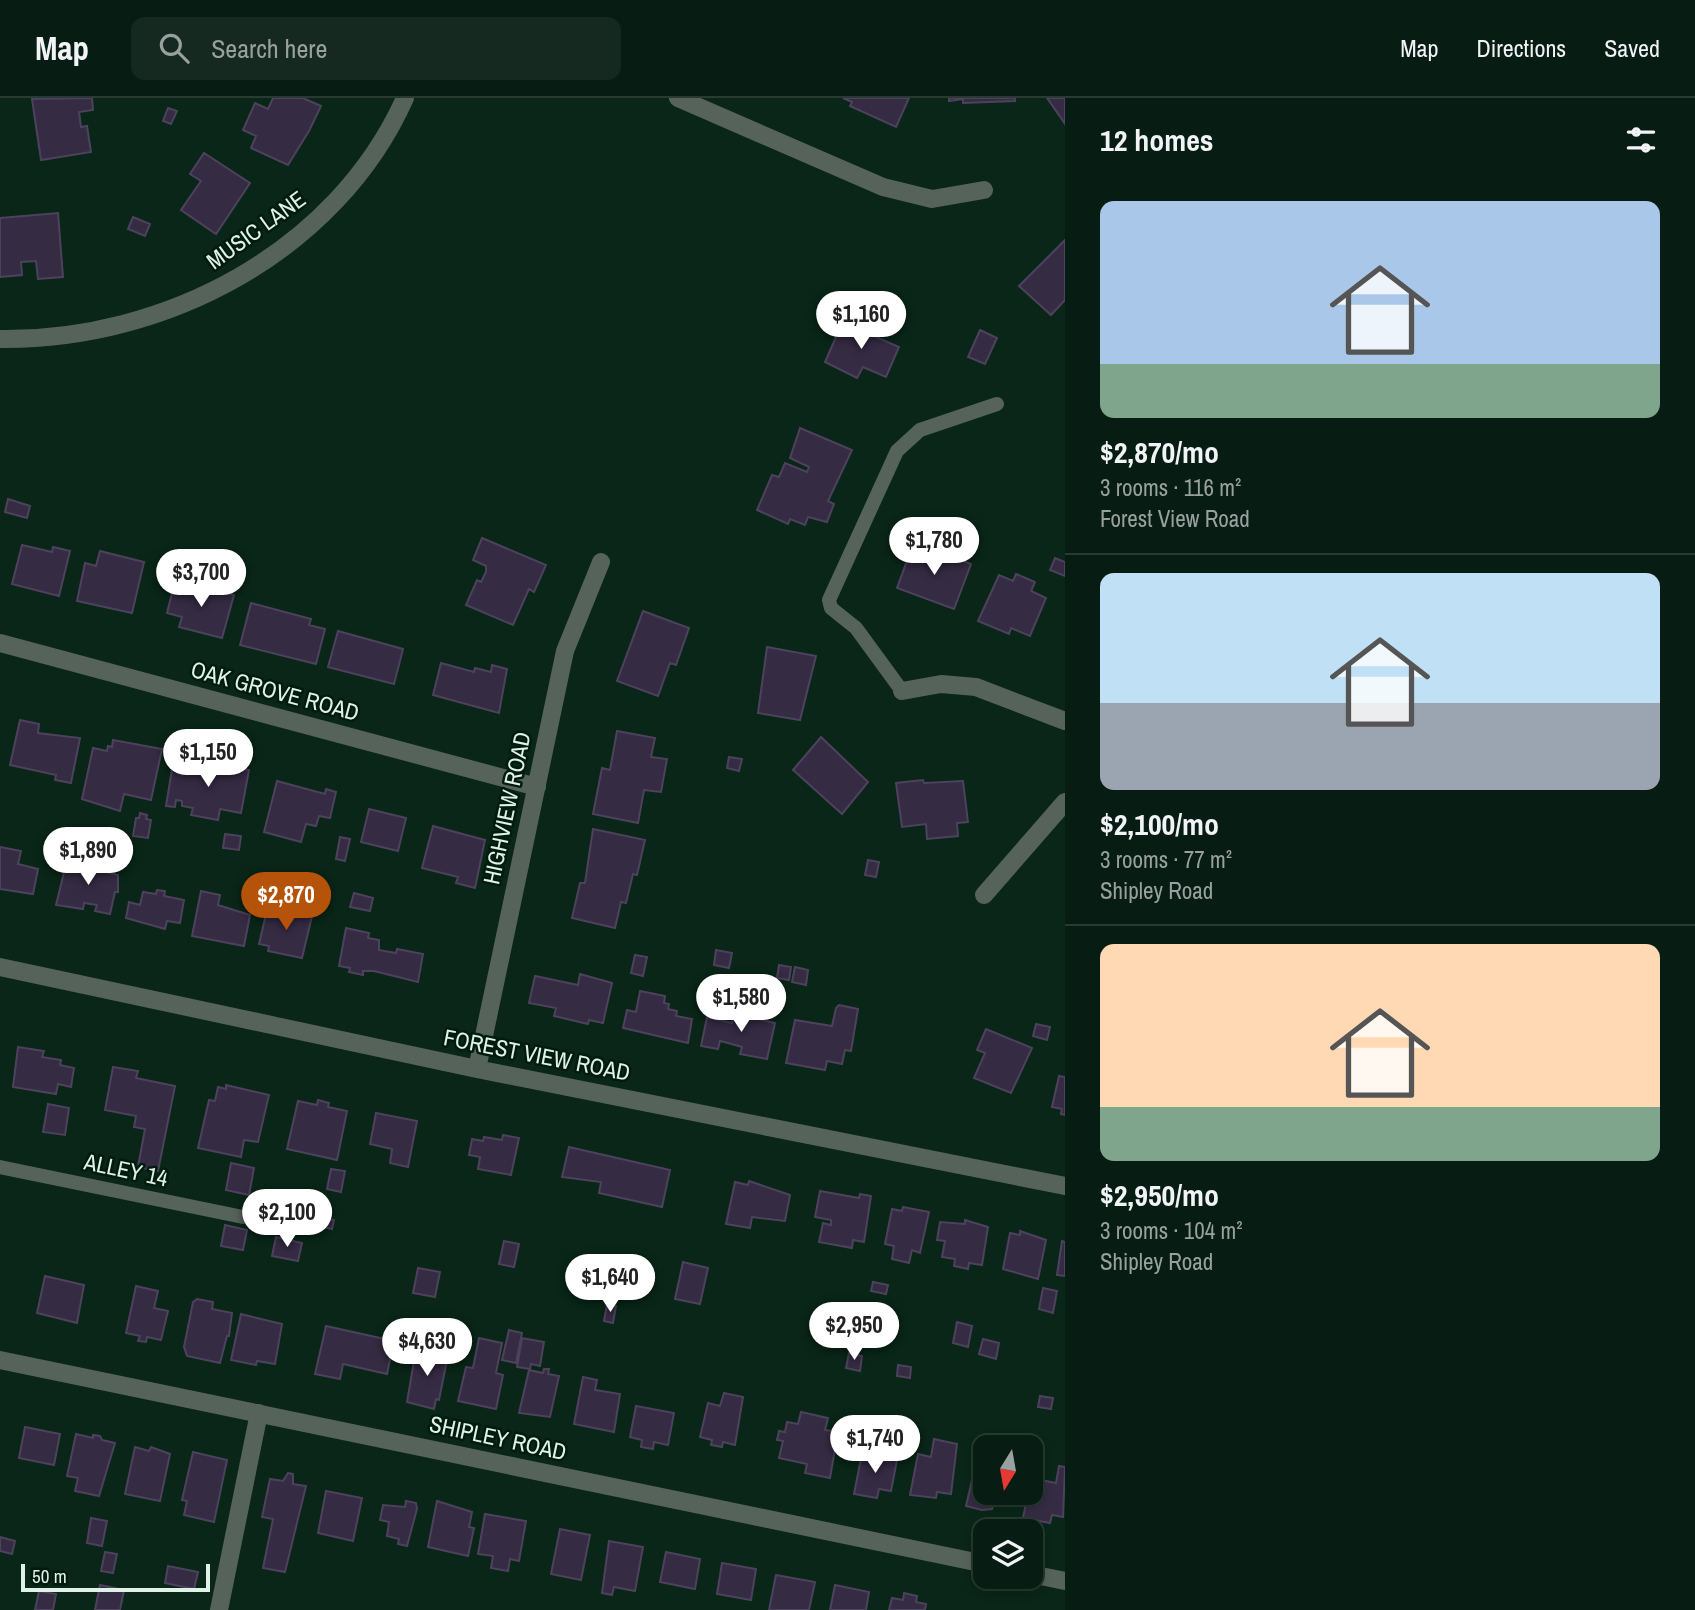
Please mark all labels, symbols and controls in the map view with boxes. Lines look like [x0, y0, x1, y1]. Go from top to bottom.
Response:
search box [131, 17, 621, 80]
text: Map [35, 26, 89, 70]
icon: search [155, 29, 193, 67]
text: Search here [211, 31, 327, 66]
text: Map [1400, 32, 1438, 64]
text: Directions [1476, 32, 1566, 64]
text: Saved [1604, 32, 1660, 64]
text: 12 homes [1100, 120, 1214, 160]
icon: filters [1622, 121, 1660, 159]
street label: MUSIC LANE [200, 183, 311, 276]
icon: home [1317, 247, 1443, 373]
pin: $1,160 [804, 292, 918, 351]
text: $1,160 [832, 298, 890, 329]
text: $2,870/mo [1100, 432, 1219, 472]
text: 3 rooms · 116 m² [1100, 472, 1241, 503]
text: Forest View Road [1100, 503, 1250, 534]
pin: $1,780 [877, 518, 991, 577]
text: $1,780 [905, 524, 963, 555]
pin: $3,700 [144, 550, 258, 609]
text: $3,700 [172, 556, 230, 587]
icon: home [1317, 619, 1443, 745]
street label: OAK GROVE ROAD [188, 653, 363, 728]
street label: HIGHVIEW ROAD [475, 729, 538, 887]
pin: $1,150 [151, 730, 265, 789]
text: $1,150 [179, 736, 237, 767]
text: $2,100/mo [1100, 804, 1219, 844]
pin: $1,890 [31, 828, 145, 887]
text: $1,890 [59, 834, 117, 865]
text: 3 rooms · 77 m² [1100, 844, 1232, 875]
pin: $2,870 [229, 872, 343, 932]
text: Shipley Road [1100, 875, 1213, 906]
text: $2,870 [257, 879, 315, 910]
pin: $1,580 [684, 974, 798, 1034]
text: $1,580 [712, 981, 770, 1012]
icon: home [1317, 990, 1443, 1116]
street label: FOREST VIEW ROAD [441, 1021, 633, 1088]
street label: ALLEY 14 [81, 1145, 171, 1194]
text: $2,950/mo [1100, 1175, 1219, 1215]
pin: $2,100 [230, 1190, 344, 1249]
text: $2,100 [258, 1196, 316, 1227]
text: 3 rooms · 104 m² [1100, 1215, 1243, 1246]
text: Shipley Road [1100, 1246, 1213, 1277]
pin: $1,640 [553, 1254, 667, 1314]
text: $1,640 [581, 1261, 639, 1292]
pin: $2,950 [797, 1302, 911, 1362]
text: $2,950 [825, 1309, 883, 1340]
pin: $4,630 [370, 1318, 484, 1378]
text: $4,630 [398, 1325, 456, 1356]
street label: SHIPLEY ROAD [427, 1408, 569, 1467]
pin: $1,740 [818, 1416, 932, 1475]
text: $1,740 [846, 1422, 904, 1453]
north arrow [973, 1435, 1043, 1505]
map controls [973, 1435, 1043, 1589]
button: layers [973, 1519, 1043, 1589]
scale bar [21, 1561, 210, 1593]
text: 50 m [32, 1563, 67, 1589]

